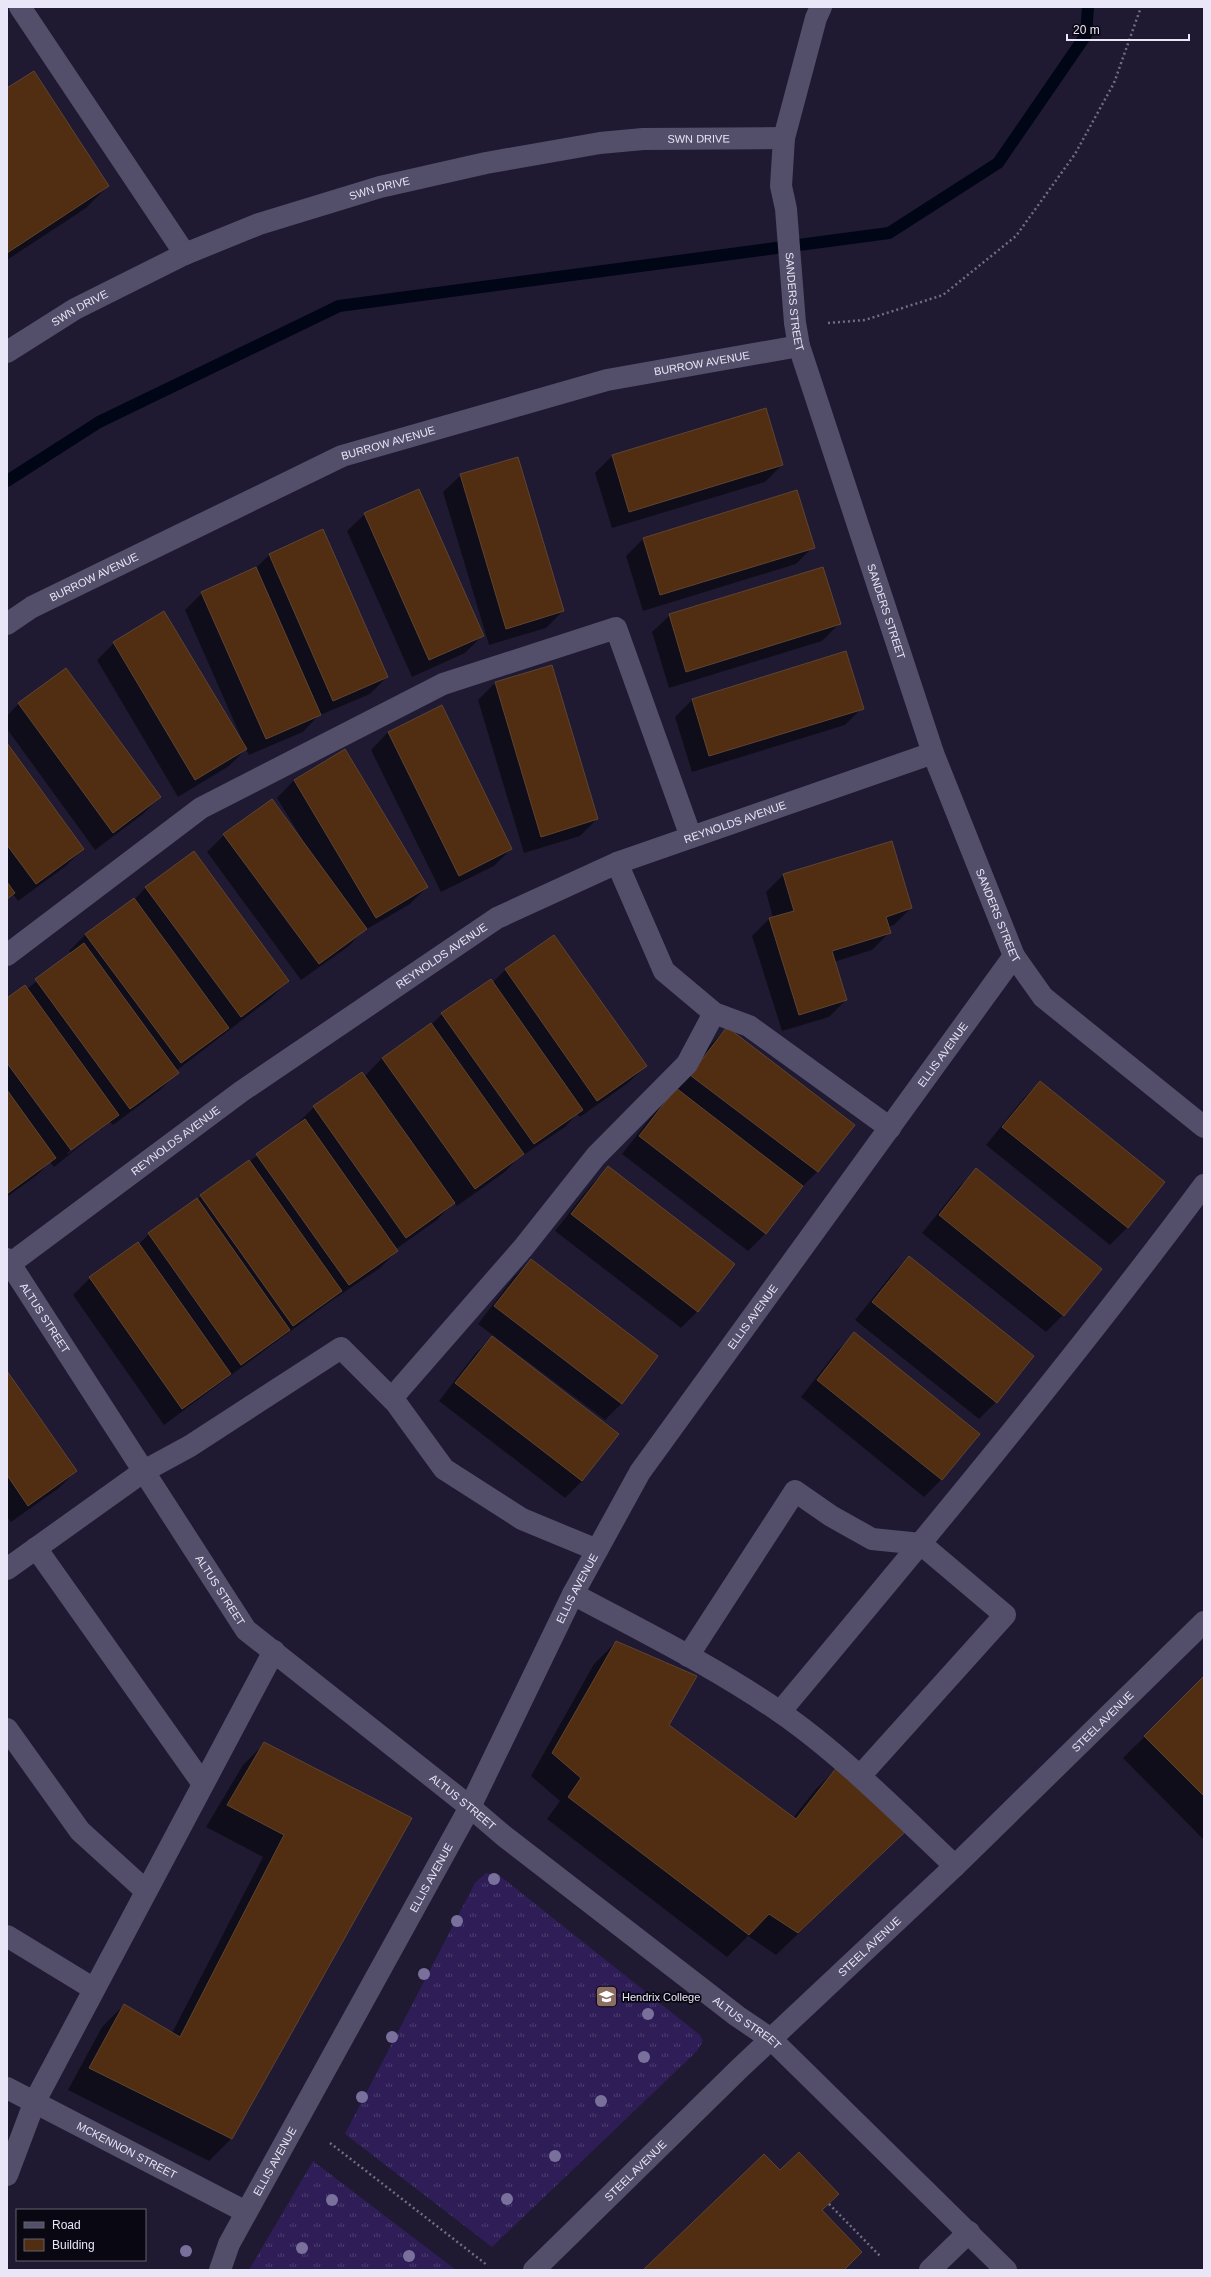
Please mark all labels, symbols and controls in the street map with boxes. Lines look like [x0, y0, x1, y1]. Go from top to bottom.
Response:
scale bar [1067, 16, 1189, 42]
text: 20 m [1073, 23, 1100, 37]
street label: SWN DRIVE [667, 132, 730, 145]
street label: SWN DRIVE [348, 174, 411, 202]
street label: SANDERS STREET [783, 252, 806, 353]
street label: SWN DRIVE [49, 288, 110, 328]
street label: BURROW AVENUE [653, 349, 751, 378]
street label: BURROW AVENUE [340, 424, 436, 462]
street label: BURROW AVENUE [48, 550, 140, 604]
street label: SANDERS STREET [865, 562, 908, 661]
street label: REYNOLDS AVENUE [682, 799, 788, 845]
street label: SANDERS STREET [974, 867, 1023, 965]
street label: REYNOLDS AVENUE [394, 921, 489, 991]
street label: ELLIS AVENUE [915, 1020, 970, 1089]
street label: REYNOLDS AVENUE [129, 1104, 222, 1177]
street label: ALTUS STREET [18, 1280, 72, 1355]
street label: ELLIS AVENUE [725, 1282, 780, 1351]
street label: ELLIS AVENUE [554, 1551, 600, 1625]
street label: ALTUS STREET [193, 1553, 248, 1628]
street label: STEEL AVENUE [1069, 1689, 1136, 1754]
street label: ALTUS STREET [428, 1772, 498, 1832]
street label: ELLIS AVENUE [407, 1841, 455, 1914]
street label: STEEL AVENUE [836, 1914, 903, 1979]
school or university icon: Hendrix College [593, 1984, 619, 2010]
place label: Hendrix College [622, 1991, 700, 2003]
street label: ALTUS STREET [711, 1994, 784, 2052]
street label: MCKENNON STREET [75, 2119, 179, 2181]
street label: ELLIS AVENUE [251, 2125, 298, 2198]
street label: STEEL AVENUE [602, 2138, 669, 2203]
legend [16, 2209, 146, 2261]
text: Road [52, 2218, 81, 2232]
text: Building [52, 2238, 95, 2252]

